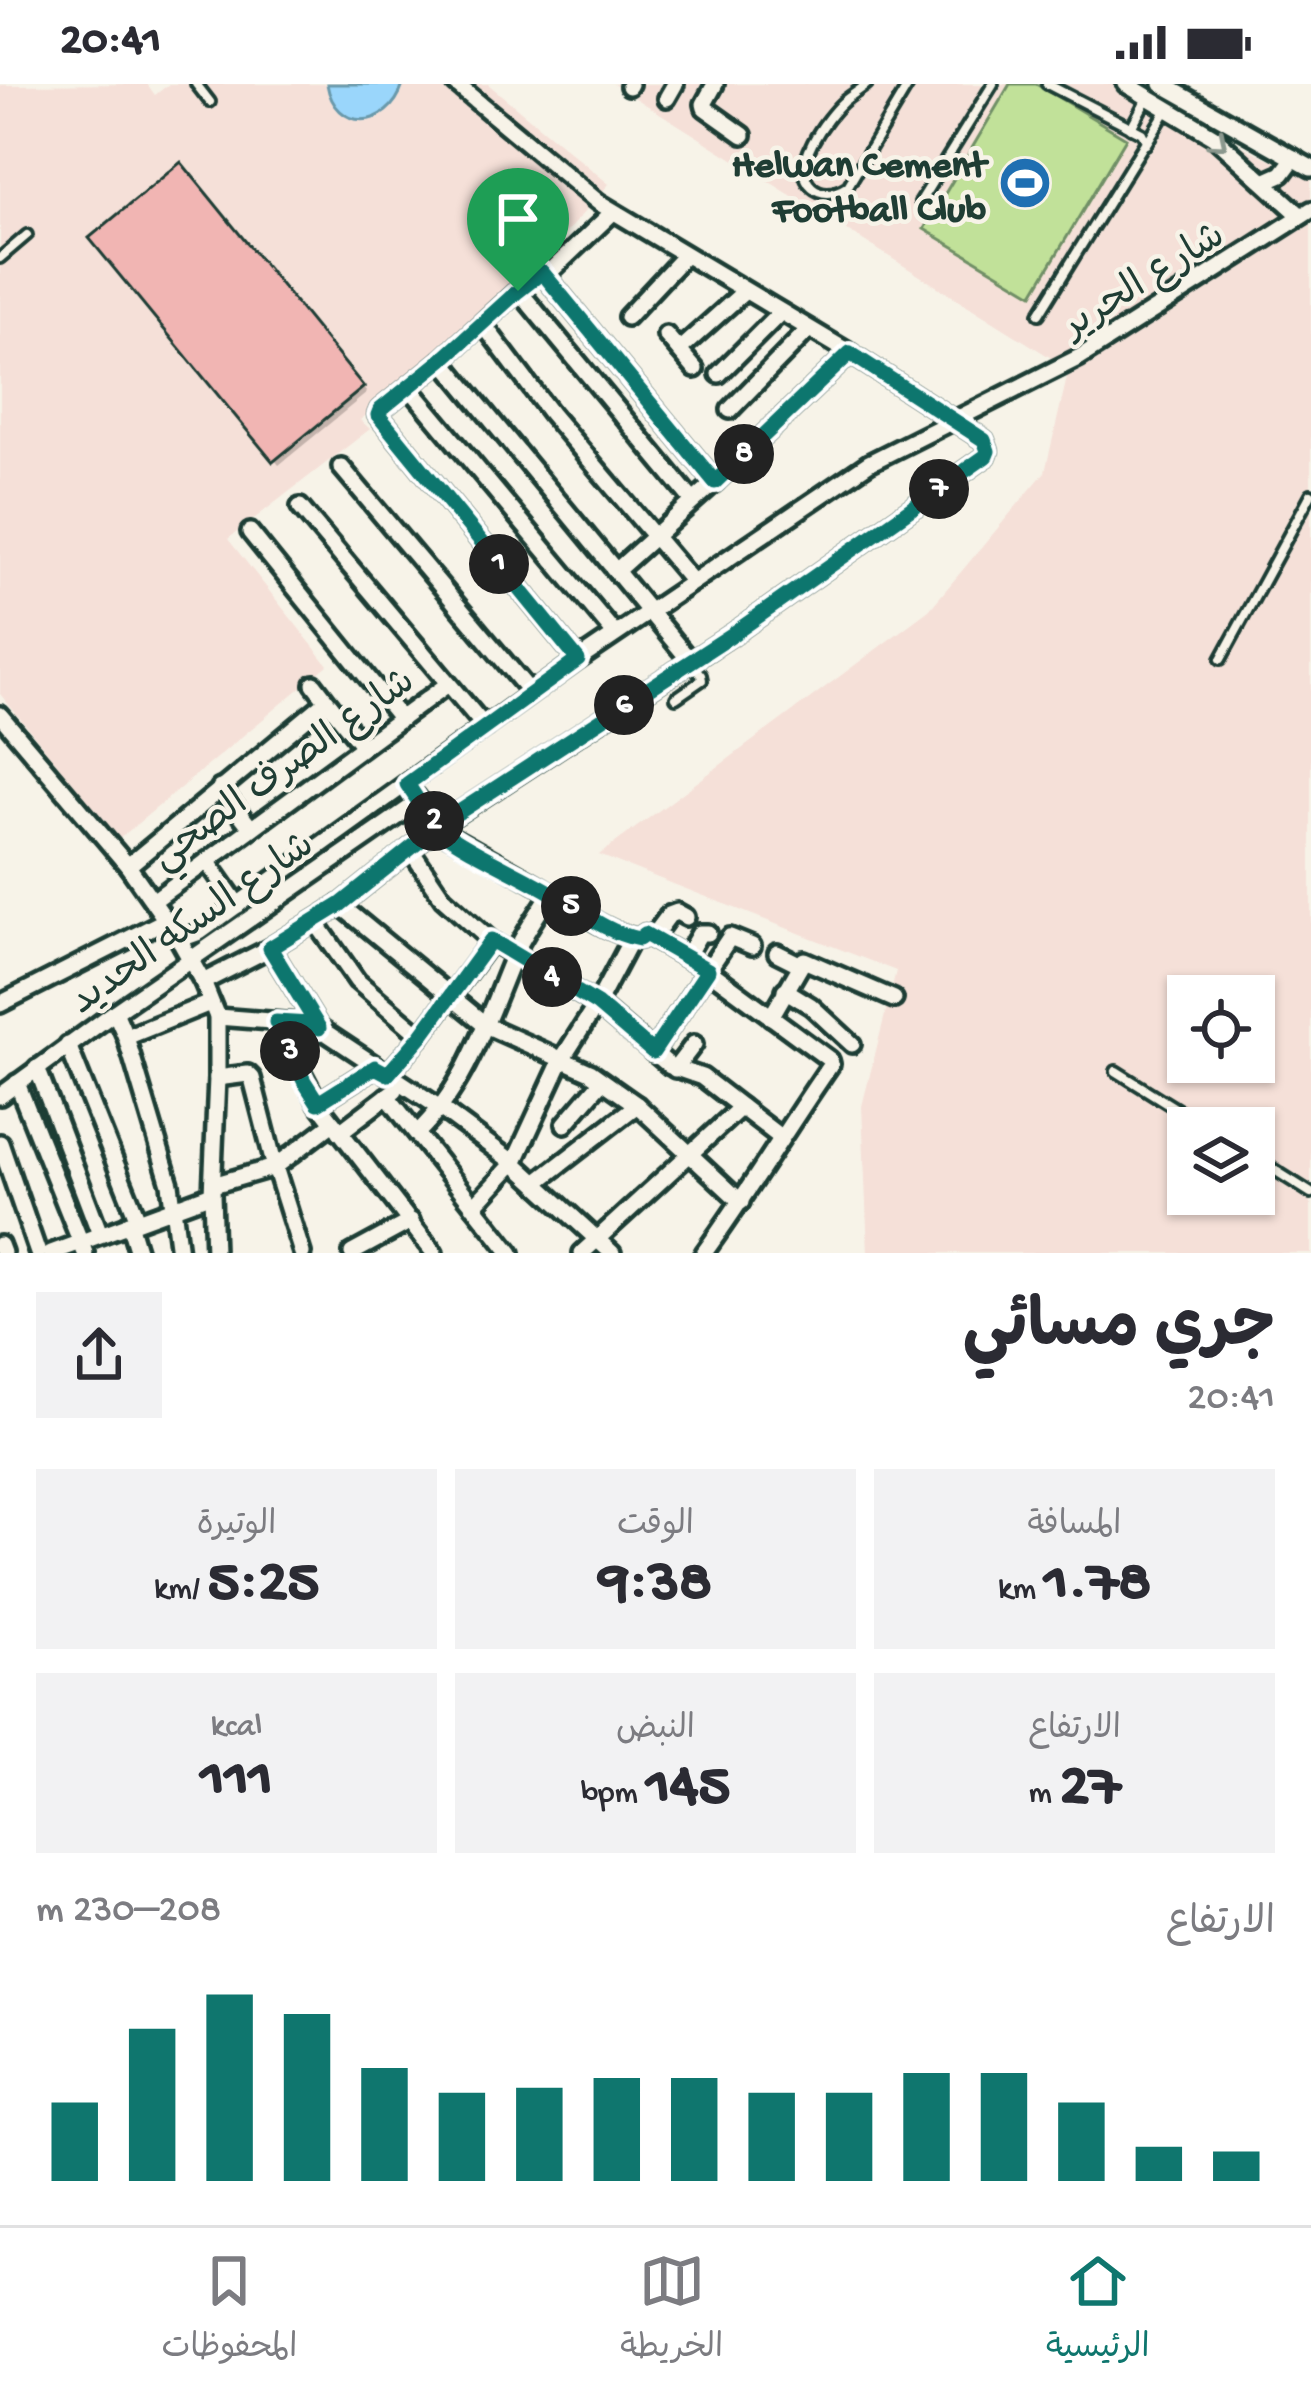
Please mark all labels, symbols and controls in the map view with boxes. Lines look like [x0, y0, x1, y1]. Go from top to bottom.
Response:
text: 20:41 [60, 16, 161, 69]
one-way arrow [1205, 128, 1227, 150]
place label: Helwan Cement Football Club [732, 145, 990, 236]
sports icon: Helwan Cement Football Club [997, 155, 1053, 211]
pin [467, 168, 569, 291]
icon: arrive [485, 186, 551, 252]
street label: شارع الحرير [1054, 215, 1235, 352]
pin: 8 [714, 424, 774, 484]
text: 8 [735, 435, 753, 473]
pin: 7 [909, 459, 969, 519]
text: 7 [930, 470, 948, 508]
pin: 1 [469, 534, 529, 594]
text: 1 [492, 545, 506, 583]
street label: شارع الصرف الصحي [144, 661, 428, 886]
pin: 6 [594, 675, 654, 735]
text: 6 [616, 686, 632, 724]
pin: 2 [404, 791, 464, 851]
text: 2 [426, 802, 442, 840]
street label: شارع السكه الحديد [63, 824, 325, 1027]
pin: 5 [541, 876, 601, 936]
text: 5 [562, 887, 580, 925]
pin: 4 [522, 947, 582, 1007]
text: 4 [544, 958, 560, 996]
map controls [1167, 975, 1275, 1215]
button: locate [1167, 975, 1275, 1083]
pin: 3 [260, 1021, 320, 1081]
text: 3 [281, 1032, 299, 1070]
button: layers [1167, 1107, 1275, 1215]
button: share [36, 1292, 162, 1418]
text: جري مسائي [963, 1293, 1275, 1371]
text: 20:41 [1187, 1377, 1275, 1423]
text: الوتيرة [197, 1508, 276, 1546]
text: الوقت [617, 1508, 694, 1546]
text: المسافة [1028, 1508, 1121, 1546]
text: 5:25 [208, 1551, 319, 1621]
text: 9:38 [599, 1551, 712, 1621]
text: 1.78 [1044, 1551, 1151, 1621]
text: /km [154, 1572, 208, 1610]
text: km [998, 1572, 1044, 1610]
text: kcal [211, 1709, 262, 1747]
text: النبض [616, 1712, 695, 1750]
text: الارتفاع [1028, 1712, 1121, 1750]
text: 111 [200, 1747, 273, 1817]
text: 145 [646, 1755, 730, 1825]
text: 27 [1060, 1755, 1120, 1825]
text: bpm [581, 1776, 646, 1814]
text: m [1029, 1776, 1060, 1814]
text: 208–230 m [36, 1889, 221, 1935]
text: الارتفاع [1166, 1902, 1275, 1948]
tab: المحفوظات [161, 2248, 297, 2374]
tab: الخريطة [620, 2248, 723, 2374]
tab: الرئيسية [1046, 2248, 1150, 2374]

